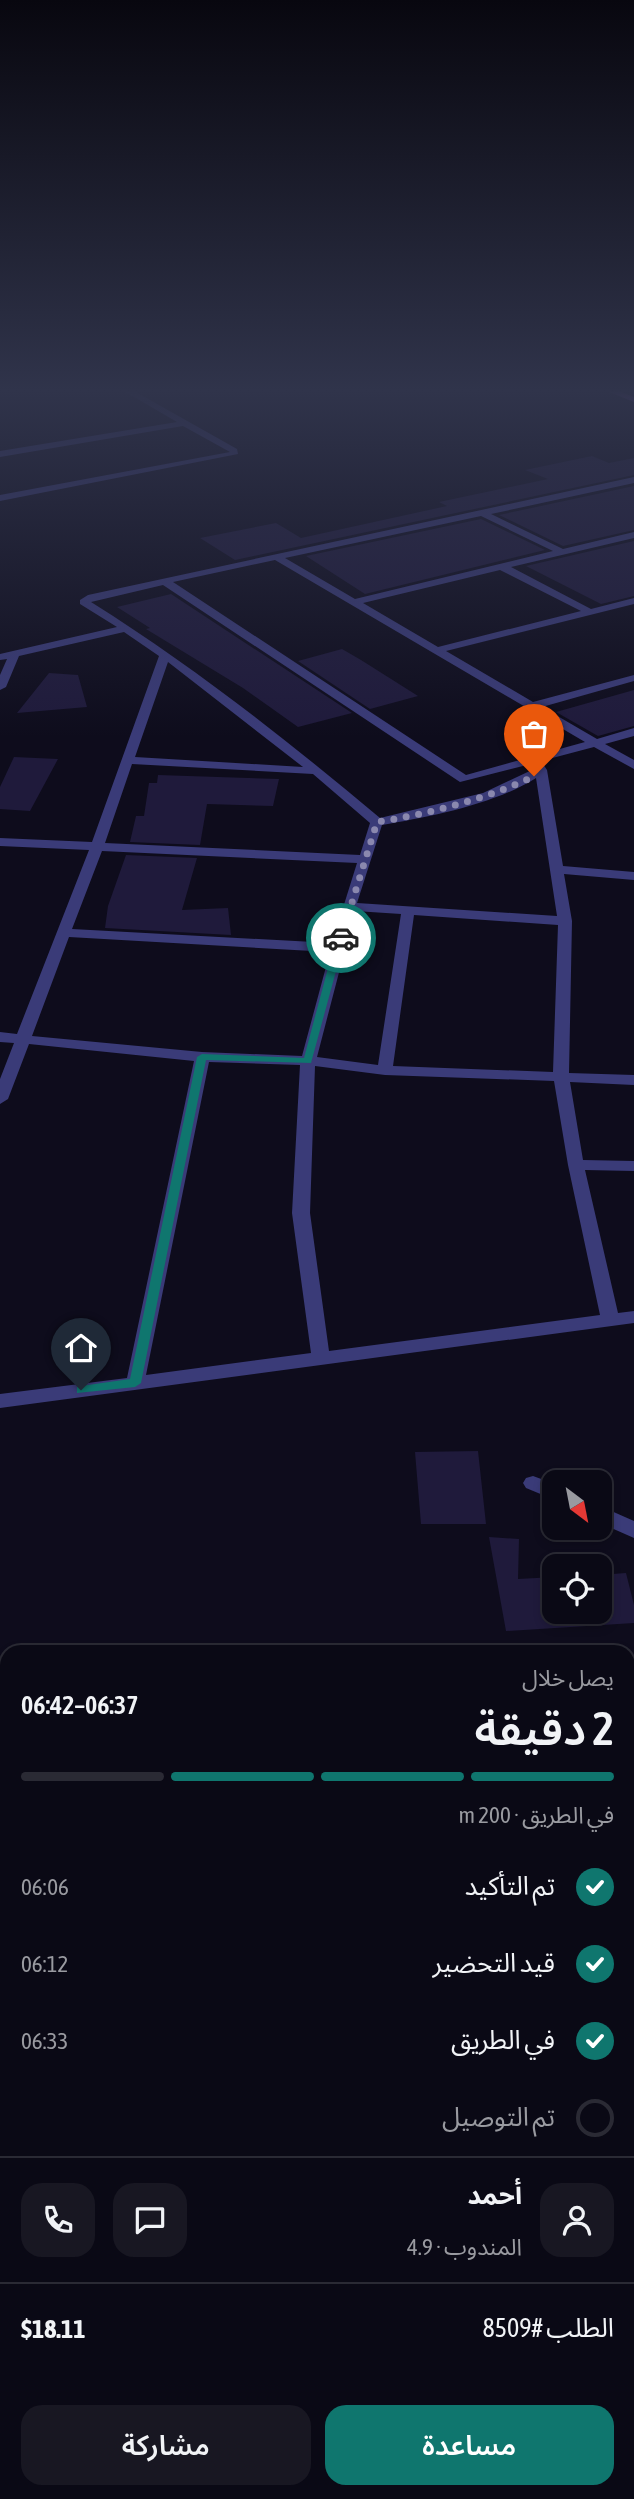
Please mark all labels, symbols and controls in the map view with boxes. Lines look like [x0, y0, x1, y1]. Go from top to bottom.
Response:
pin [504, 704, 564, 776]
icon: bag [515, 715, 553, 753]
courier [306, 903, 376, 973]
icon: car [322, 919, 360, 957]
pin [51, 1318, 111, 1390]
icon: home [62, 1329, 100, 1367]
north arrow [542, 1470, 612, 1540]
map controls [542, 1470, 612, 1624]
button: locate [542, 1554, 612, 1624]
text: يصل خلال [522, 1665, 614, 1691]
text: 06:37–06:42 [21, 1690, 138, 1720]
text: 2 دقيقة [474, 1702, 614, 1755]
text: في الطريق · 200 m [459, 1802, 614, 1828]
icon: check [576, 1868, 614, 1906]
text: تم التأكيد [465, 1871, 555, 1901]
text: 06:06 [21, 1874, 69, 1900]
icon: check [576, 1945, 614, 1983]
text: قيد التحضير [432, 1948, 555, 1978]
text: 06:12 [21, 1951, 68, 1977]
icon: check [576, 2022, 614, 2060]
text: في الطريق [451, 2025, 555, 2055]
text: 06:33 [21, 2028, 68, 2054]
text: تم التوصيل [442, 2102, 555, 2132]
text: أحمد [468, 2180, 522, 2210]
button: phone [21, 2183, 95, 2257]
button: chat [113, 2183, 187, 2257]
button: person [540, 2183, 614, 2257]
text: المندوب · 4.9 [407, 2234, 522, 2260]
text: الطلب #8509 [482, 2313, 614, 2343]
text: $18.11 [21, 2314, 85, 2344]
button: مشاركة [21, 2405, 311, 2485]
button: مساعدة [325, 2405, 614, 2485]

